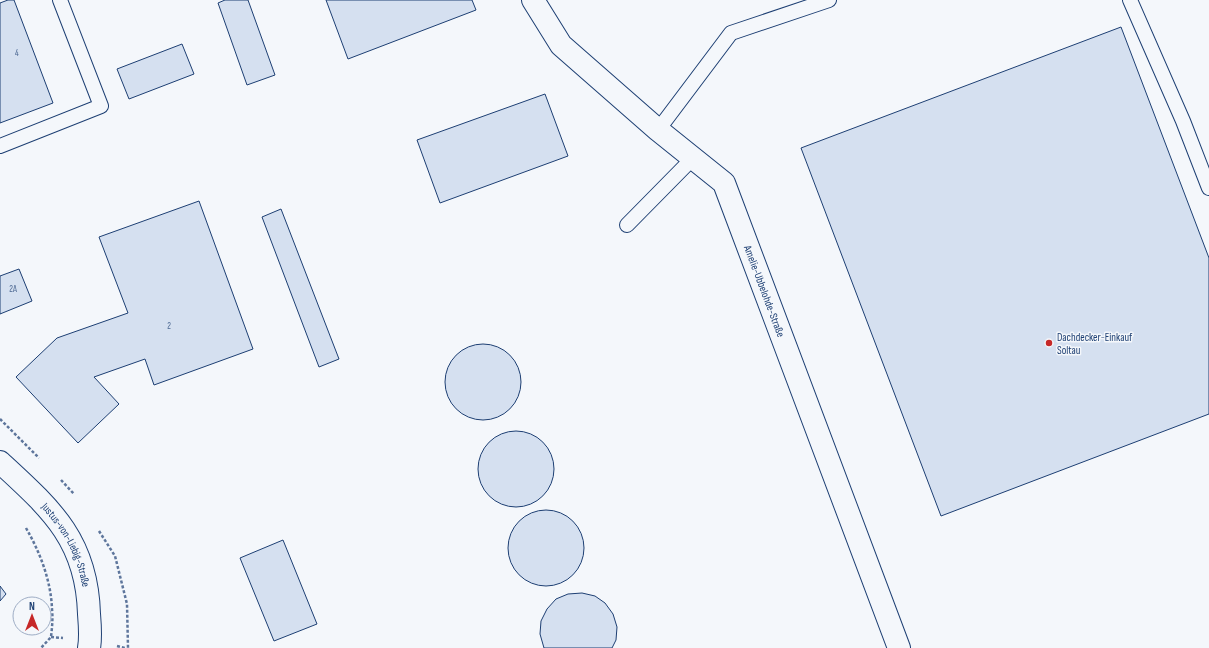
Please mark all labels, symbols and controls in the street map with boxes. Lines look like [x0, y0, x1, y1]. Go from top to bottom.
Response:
house number: 4 [15, 48, 19, 59]
street label: Amelie-Ubbelohde-Straße [741, 242, 788, 339]
house number: 2A [9, 284, 17, 295]
house number: 2 [167, 321, 171, 332]
place label: Dachdecker-Einkauf Soltau [1057, 331, 1133, 357]
marker: Dachdecker-Einkauf Soltau [1044, 338, 1054, 348]
street label: Justus-von-Liebig-Straße [38, 499, 93, 588]
north arrow [12, 596, 52, 636]
text: N [29, 600, 35, 613]

